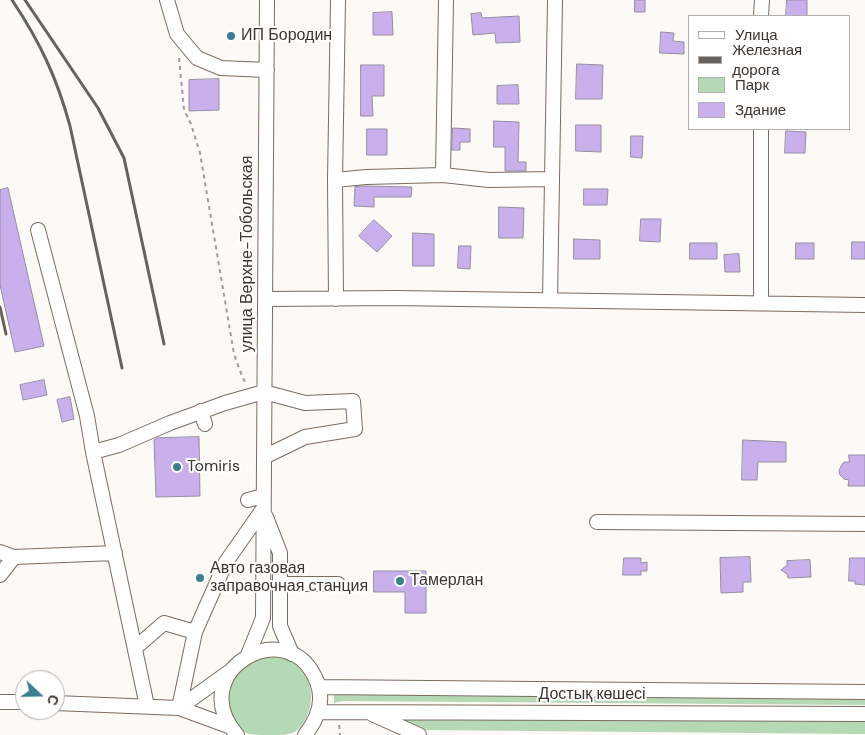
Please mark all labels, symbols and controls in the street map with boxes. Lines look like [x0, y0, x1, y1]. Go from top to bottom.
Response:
legend [688, 15, 850, 130]
text: Улица [735, 25, 778, 45]
place label: ИП Бородин [241, 26, 332, 46]
marker: ИП Бородин [225, 30, 237, 42]
text: Железная дорога [732, 40, 802, 80]
text: Парк [735, 75, 769, 95]
text: Здание [735, 100, 786, 120]
street label: улица Верхне-Тобольская [238, 156, 258, 352]
place label: Tomiris [187, 457, 240, 477]
marker: Tomiris [171, 461, 183, 473]
place label: Авто газовая заправочная станция [210, 559, 368, 597]
place label: Тамерлан [410, 571, 483, 591]
marker: Авто газовая заправочная станция [194, 572, 206, 584]
marker: Тамерлан [394, 575, 406, 587]
north arrow [15, 670, 65, 720]
street label: Достық көшесі [538, 685, 646, 705]
text: С [43, 692, 63, 708]

